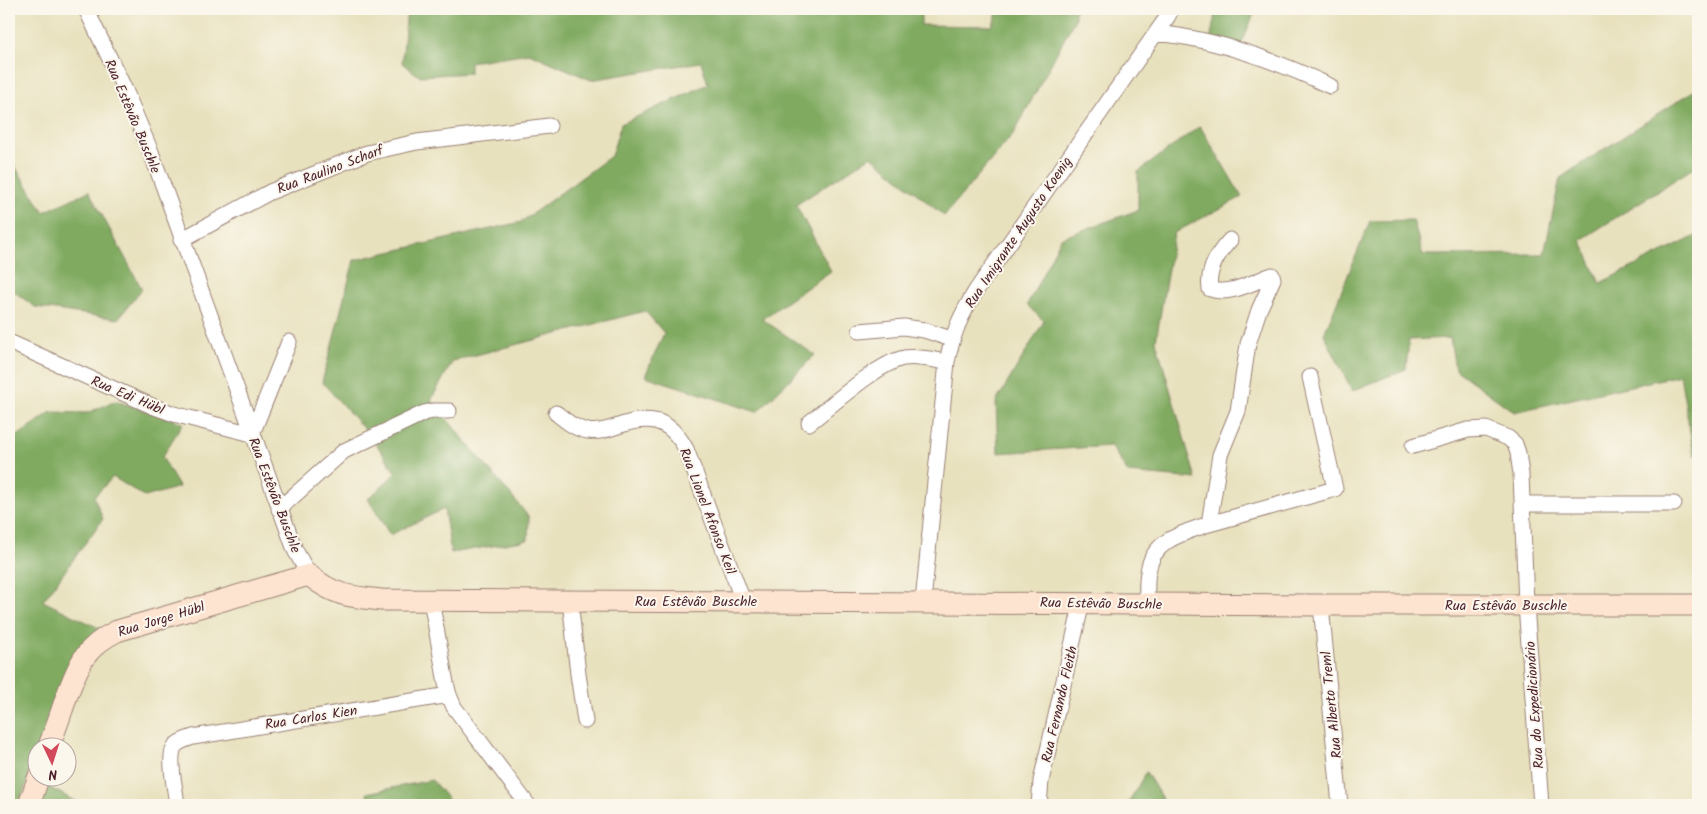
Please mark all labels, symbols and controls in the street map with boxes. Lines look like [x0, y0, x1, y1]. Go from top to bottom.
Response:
street label: Rua Estêvão Buschle [98, 56, 166, 178]
street label: Rua Raulino Scharf [274, 139, 388, 200]
street label: Rua Imigrante Augusto Koenig [960, 152, 1078, 313]
street label: Rua Edi Hübl [87, 371, 168, 422]
street label: Rua Estêvão Buschle [242, 434, 307, 557]
street label: Rua Lionel Afonso Keil [673, 445, 742, 578]
street label: Rua Estêvão Buschle [635, 591, 758, 613]
street label: Rua Estêvão Buschle [1040, 592, 1163, 616]
street label: Rua Estêvão Buschle [1445, 595, 1568, 617]
street label: Rua Jorge Hübl [115, 596, 208, 644]
street label: Rua do Expedicionário [1520, 640, 1550, 769]
street label: Rua Fernando Fleith [1036, 644, 1084, 765]
street label: Rua Alberto Treml [1315, 650, 1349, 760]
street label: Rua Carlos Kien [263, 700, 359, 736]
north arrow [28, 736, 78, 786]
text: N [48, 763, 58, 785]

